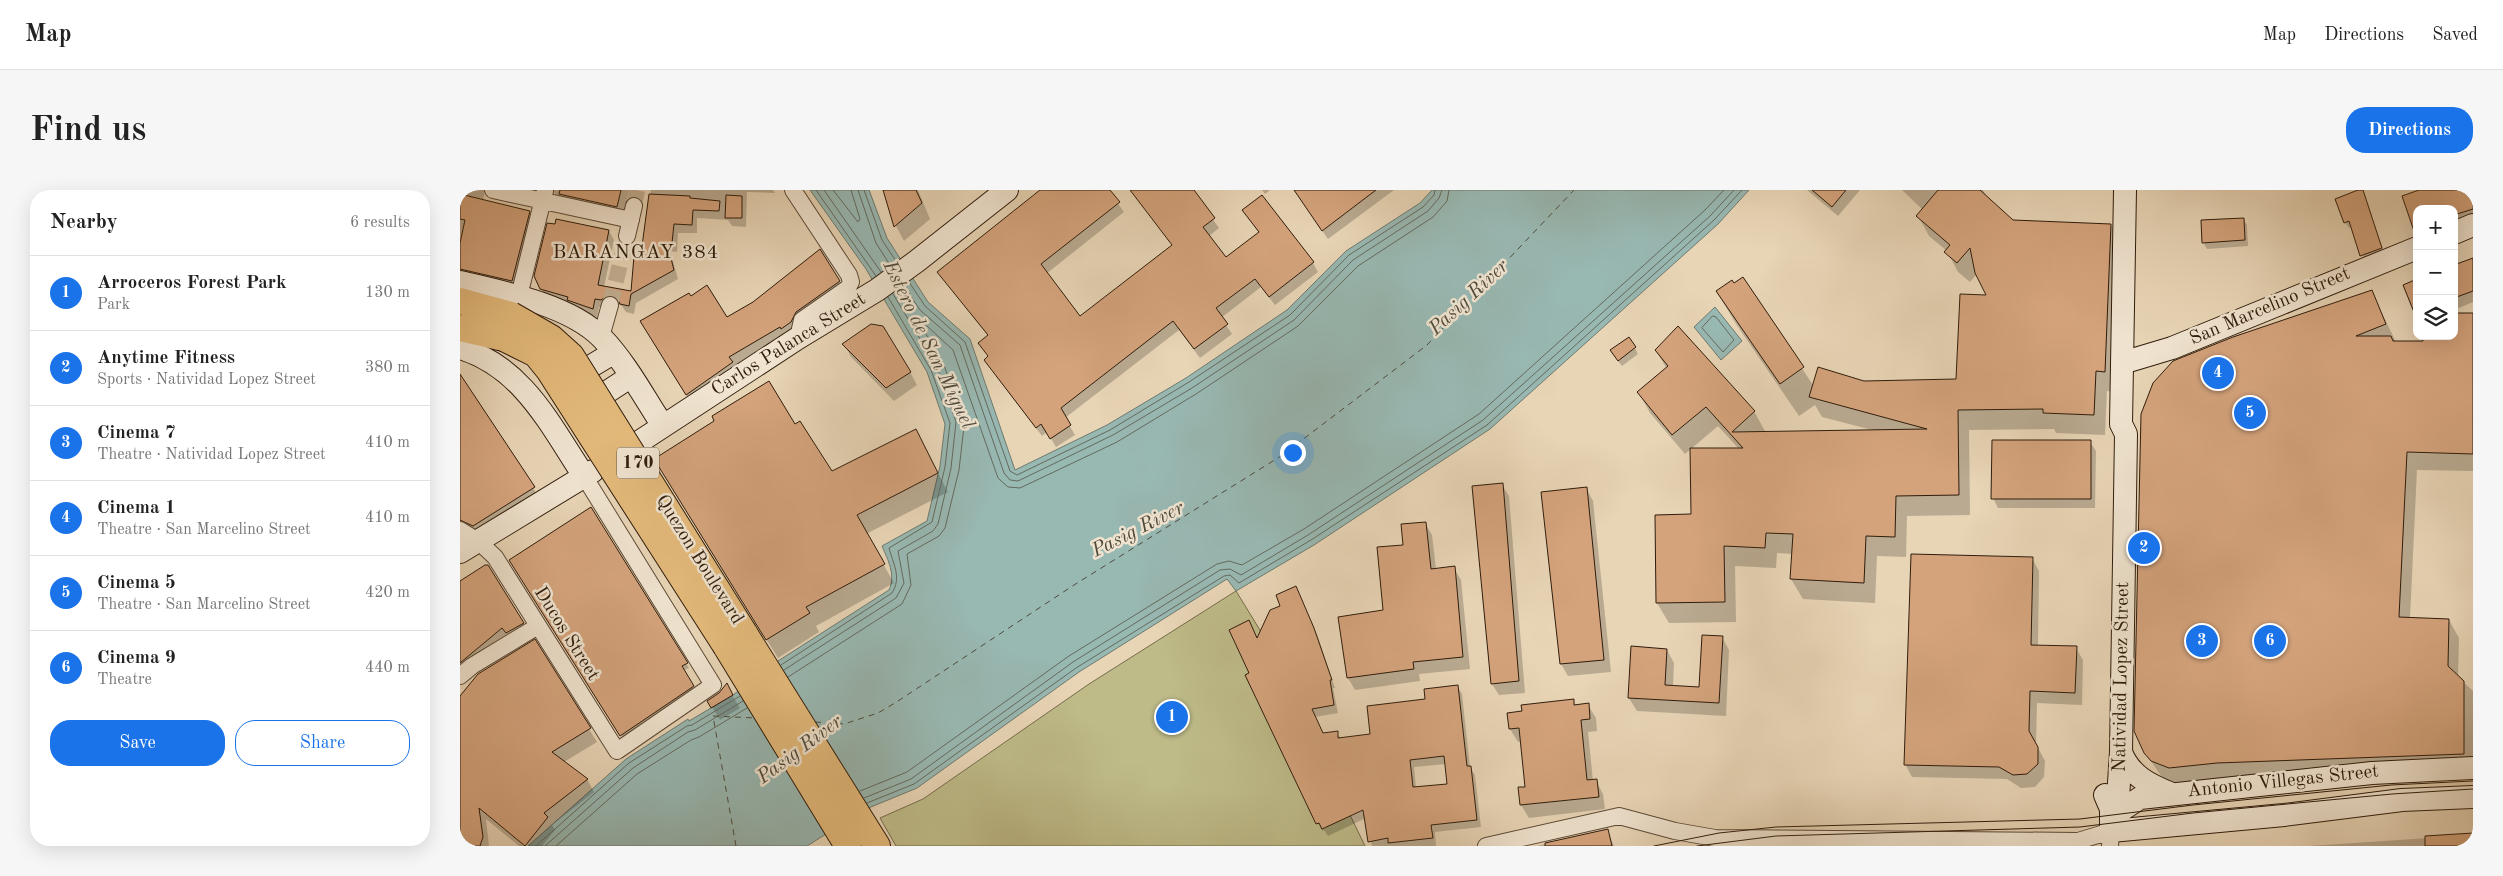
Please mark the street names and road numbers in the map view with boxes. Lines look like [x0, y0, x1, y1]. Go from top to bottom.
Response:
street label: San Marcelino Street [2187, 265, 2353, 349]
street label: Carlos Palanca Street [709, 290, 869, 400]
road number: 170 [617, 448, 659, 478]
street label: Quezon Boulevard [652, 492, 746, 628]
street label: Natividad Lopez Street [2111, 582, 2133, 772]
street label: Ducos Street [530, 584, 602, 684]
street label: Antonio Villegas Street [2186, 762, 2380, 802]

